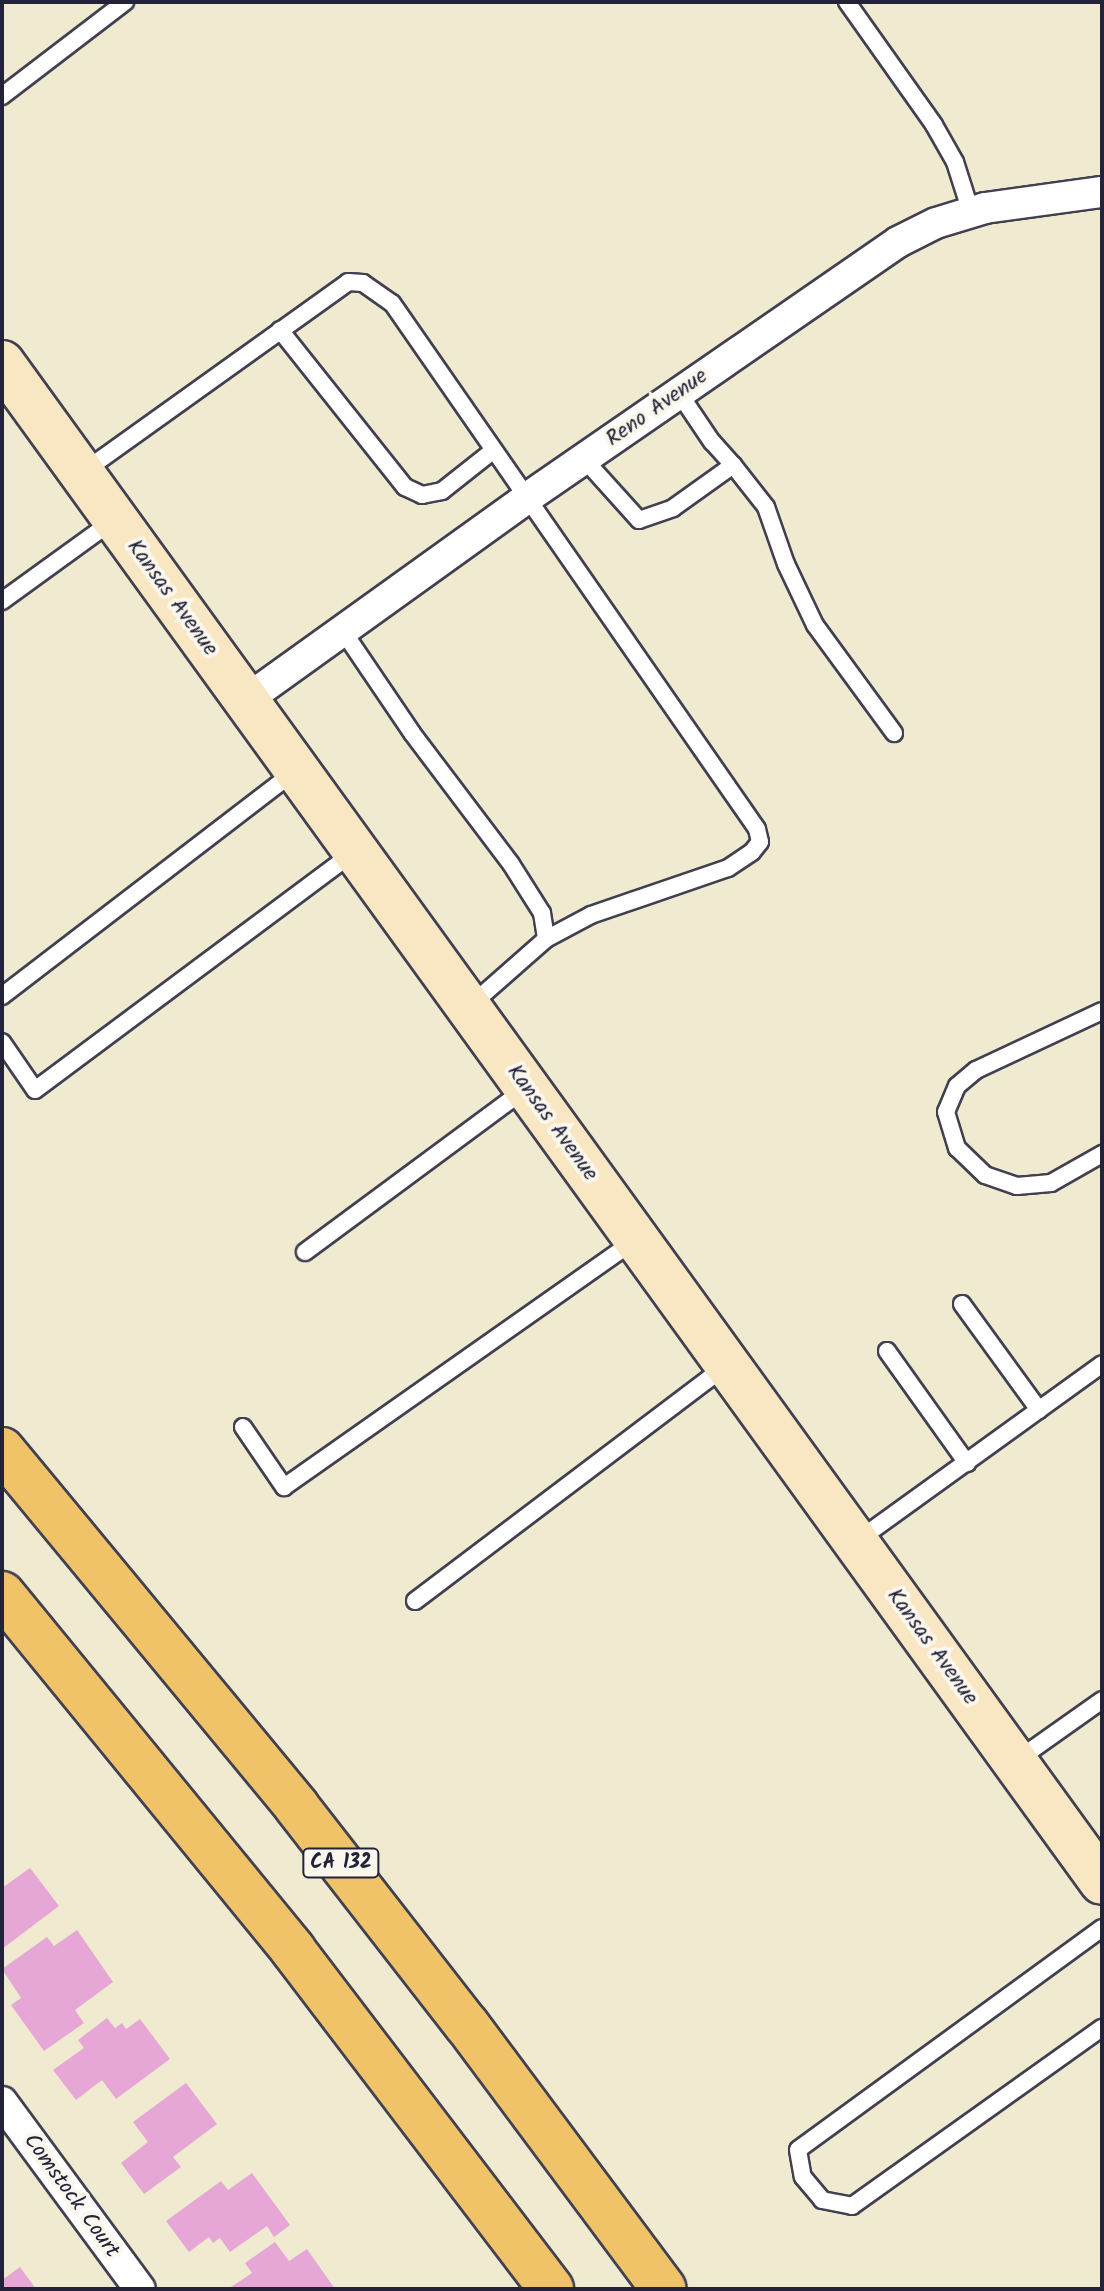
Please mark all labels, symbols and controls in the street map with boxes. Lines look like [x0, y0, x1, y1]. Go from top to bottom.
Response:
street label: Reno Avenue [601, 363, 713, 453]
street label: Kansas Avenue [121, 535, 223, 661]
street label: Kansas Avenue [501, 1060, 603, 1186]
street label: Kansas Avenue [881, 1584, 983, 1710]
road number: CA 132 [301, 1847, 381, 1879]
street label: Comstock Court [17, 2129, 125, 2263]

